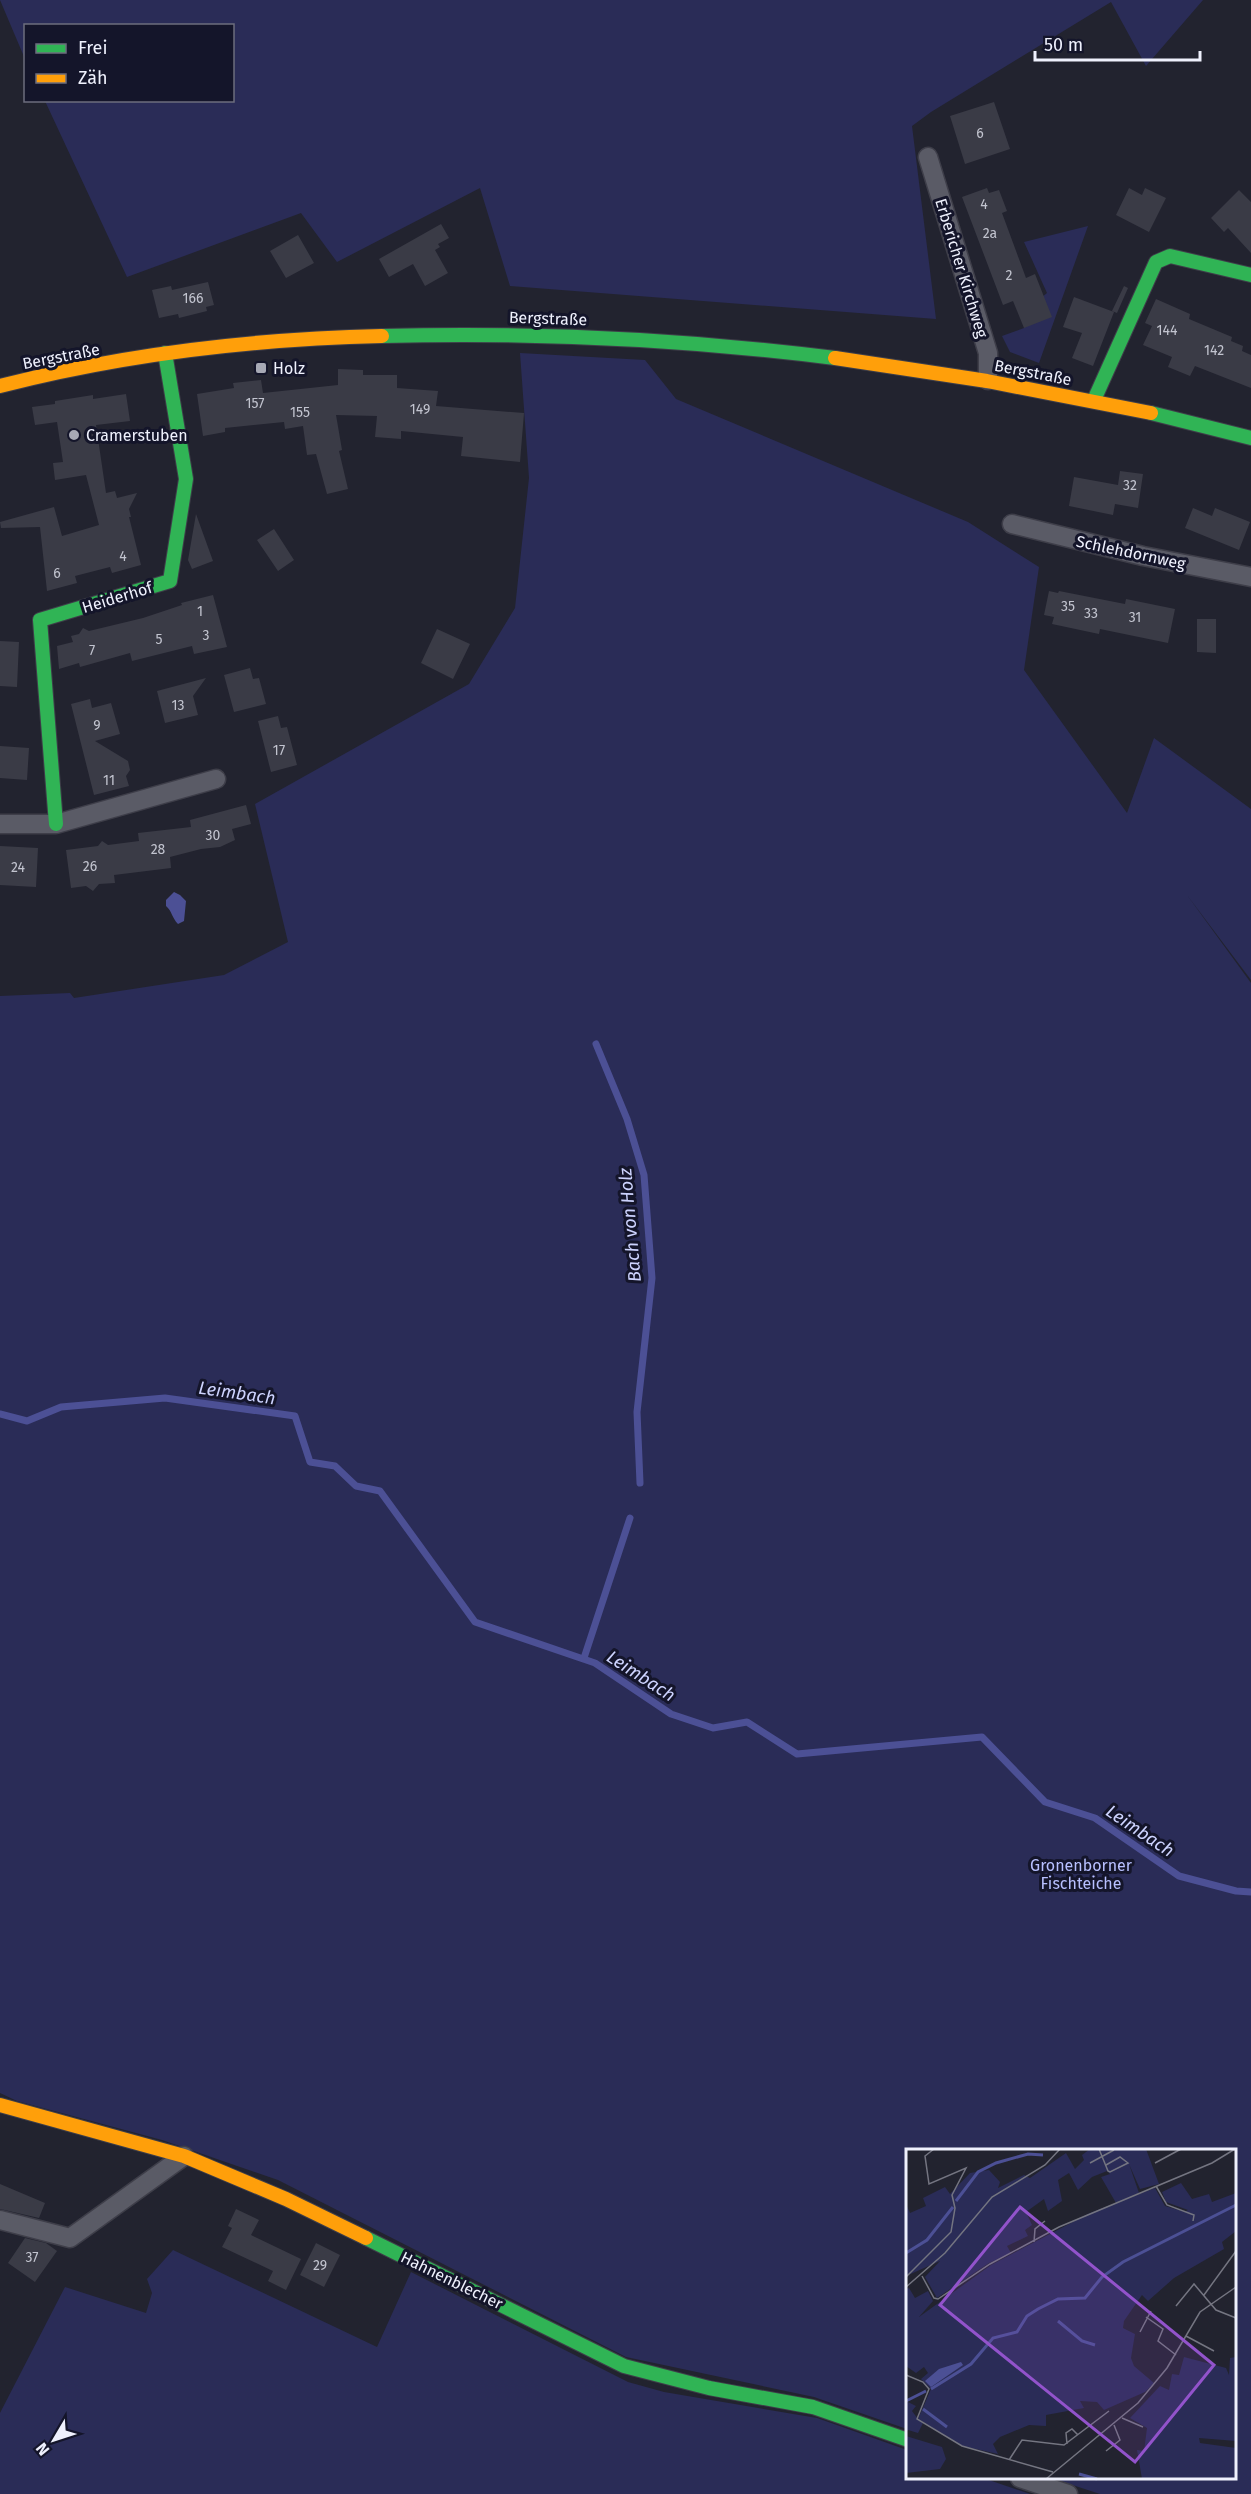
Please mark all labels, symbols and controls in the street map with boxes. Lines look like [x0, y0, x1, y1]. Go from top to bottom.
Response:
legend [24, 24, 234, 102]
scale bar [1035, 24, 1200, 62]
text: 50 m [1044, 34, 1083, 56]
text: Frei [78, 37, 108, 59]
text: Zäh [78, 67, 107, 89]
house number: 6 [976, 125, 984, 142]
street label: Erbericher Kirchweg [931, 196, 992, 341]
house number: 4 [980, 196, 988, 213]
house number: 2a [983, 225, 997, 242]
house number: 2 [1006, 267, 1013, 284]
house number: 166 [183, 290, 204, 307]
street label: Bergstraße [508, 308, 587, 329]
house number: 144 [1157, 322, 1178, 339]
street label: Bergstraße [21, 340, 101, 373]
house number: 142 [1204, 342, 1224, 359]
street label: Bergstraße [993, 356, 1073, 389]
place label: Holz [273, 359, 305, 378]
marker: Holz [254, 361, 268, 375]
house number: 157 [246, 395, 264, 412]
house number: 149 [410, 401, 430, 418]
house number: 155 [290, 404, 310, 421]
place label: Cramerstuben [86, 426, 188, 445]
marker: Cramerstuben [67, 428, 81, 442]
house number: 32 [1123, 477, 1137, 494]
street label: Schlehdornweg [1074, 532, 1188, 574]
house number: 4 [119, 548, 127, 565]
house number: 6 [53, 565, 61, 582]
street label: Heiderhof [80, 577, 156, 617]
house number: 35 [1061, 598, 1075, 615]
house number: 1 [197, 603, 203, 620]
house number: 33 [1084, 605, 1098, 622]
house number: 31 [1129, 609, 1141, 626]
house number: 3 [203, 627, 210, 644]
house number: 5 [155, 631, 163, 648]
house number: 7 [89, 642, 95, 659]
house number: 13 [171, 697, 185, 714]
house number: 9 [93, 717, 101, 734]
house number: 17 [273, 742, 285, 759]
house number: 11 [103, 772, 115, 789]
house number: 30 [206, 827, 221, 844]
house number: 28 [151, 841, 166, 858]
house number: 26 [83, 858, 97, 875]
house number: 24 [11, 859, 26, 876]
water label: Bach von Holz [614, 1167, 646, 1283]
water label: Leimbach [197, 1377, 277, 1409]
water label: Leimbach [602, 1646, 680, 1706]
water label: Leimbach [1102, 1800, 1178, 1862]
park label: Gronenborner Fischteiche [1030, 1856, 1133, 1893]
inset map [906, 2149, 1236, 2479]
street label: Hahnenblecher [398, 2248, 507, 2314]
house number: 37 [25, 2249, 39, 2266]
house number: 29 [313, 2257, 327, 2274]
north arrow [24, 2410, 84, 2470]
text: N [32, 2439, 53, 2459]

